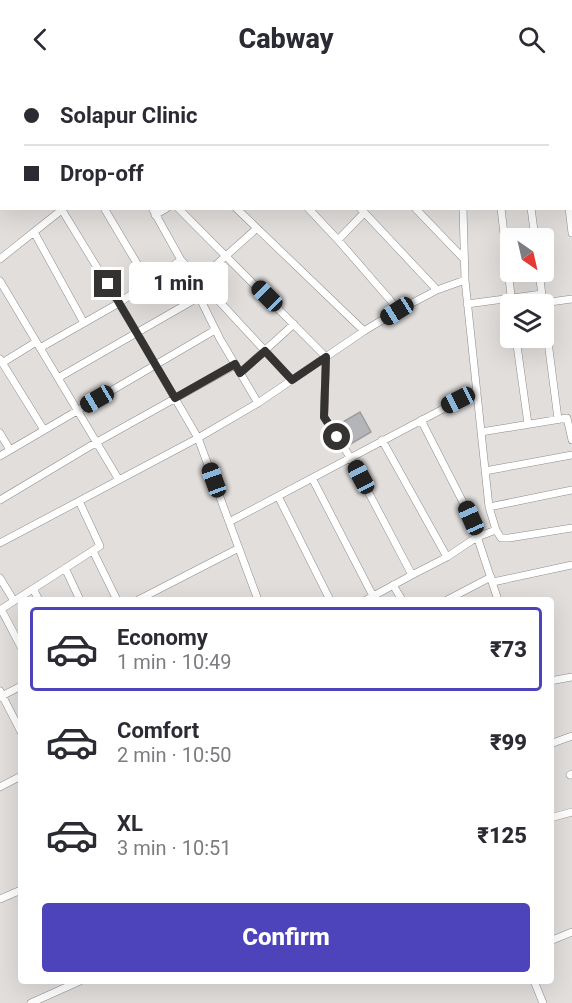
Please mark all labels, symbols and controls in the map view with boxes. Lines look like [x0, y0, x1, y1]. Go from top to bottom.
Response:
icon: back [24, 23, 57, 56]
text: Cabway [239, 23, 334, 55]
icon: search [515, 23, 548, 56]
text: Solapur Clinic [60, 103, 197, 128]
text: Drop-off [60, 161, 144, 186]
north arrow [500, 228, 554, 282]
map controls [500, 228, 554, 348]
callout: 1 min [129, 263, 228, 305]
route end [94, 270, 121, 297]
text: 1 min [153, 271, 204, 295]
car [248, 277, 286, 315]
car [377, 294, 417, 328]
button: layers [500, 294, 554, 348]
car [77, 382, 117, 416]
car [438, 384, 478, 416]
route start [323, 423, 350, 450]
car [345, 457, 377, 497]
car [199, 460, 229, 500]
car [455, 498, 487, 538]
icon: car [45, 622, 99, 676]
text: Economy [117, 625, 208, 650]
text: ₹73 [490, 637, 527, 662]
text: 1 min · 10:49 [117, 650, 232, 674]
icon: car [45, 715, 99, 769]
text: Comfort [117, 718, 199, 743]
text: ₹99 [490, 730, 527, 755]
text: 2 min · 10:50 [117, 743, 232, 767]
icon: car [45, 808, 99, 862]
text: XL [117, 811, 143, 836]
text: ₹125 [477, 823, 527, 848]
text: 3 min · 10:51 [117, 836, 232, 860]
button: Confirm [42, 903, 530, 972]

